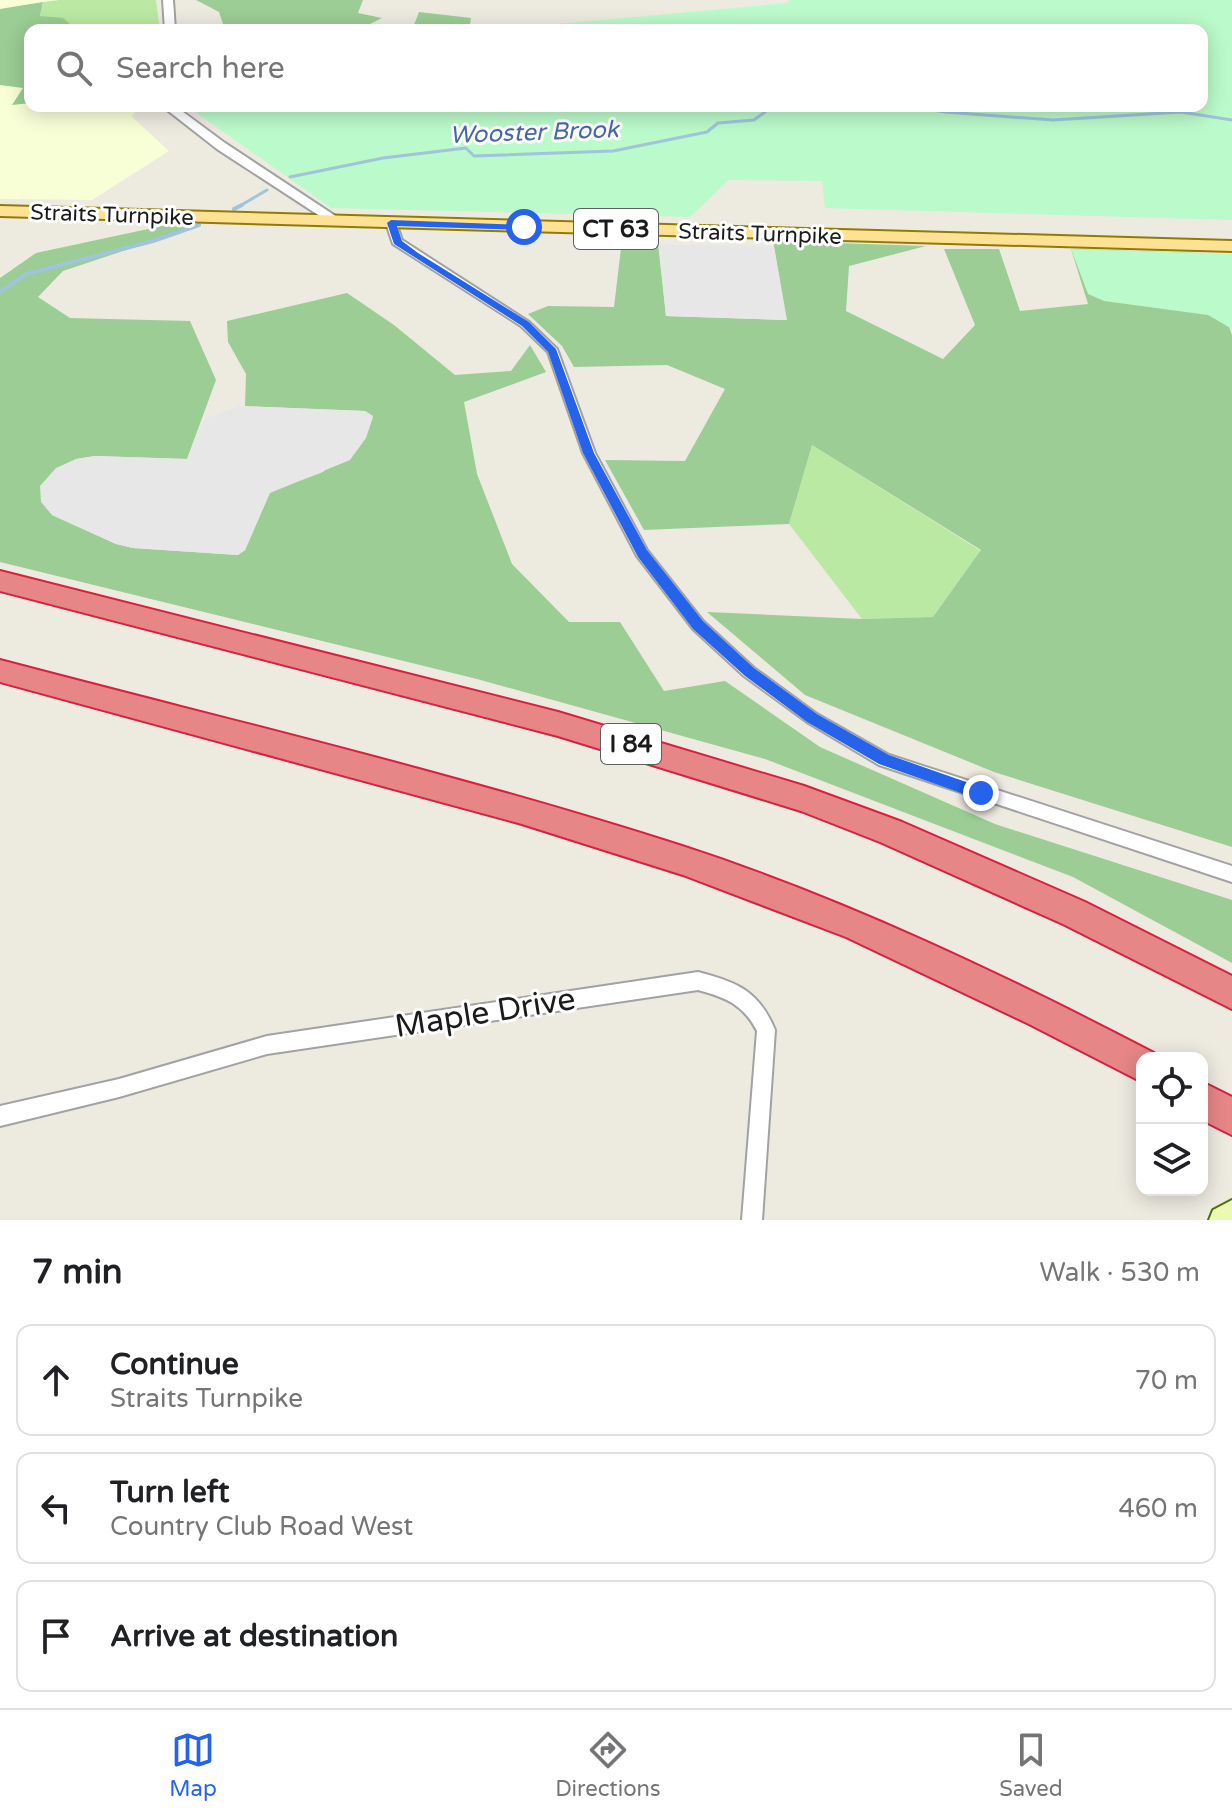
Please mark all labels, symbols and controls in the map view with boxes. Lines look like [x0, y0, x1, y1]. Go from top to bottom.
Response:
search box [24, 24, 1208, 112]
icon: search [52, 46, 96, 90]
text: Search here [116, 50, 285, 87]
water label: Wooster Brook [449, 115, 621, 150]
street label: Straits Turnpike [30, 199, 194, 231]
route start [506, 209, 542, 245]
road number: CT 63 [574, 209, 658, 249]
street label: Straits Turnpike [678, 218, 842, 250]
road number: I 84 [601, 724, 661, 764]
route end [963, 775, 999, 811]
street label: Maple Drive [392, 980, 578, 1046]
map controls [1136, 1052, 1208, 1196]
button: locate [1136, 1052, 1208, 1124]
button: layers [1136, 1124, 1208, 1196]
text: 7 min [32, 1252, 123, 1293]
text: Walk · 530 m [1040, 1257, 1200, 1288]
text: Continue [110, 1346, 239, 1383]
icon: ahead [34, 1358, 78, 1402]
text: 70 m [1135, 1365, 1198, 1396]
text: Straits Turnpike [110, 1383, 303, 1414]
text: Turn left [110, 1474, 229, 1511]
icon: left [34, 1486, 78, 1530]
text: 460 m [1118, 1493, 1198, 1524]
text: Country Club Road West [110, 1511, 413, 1542]
icon: arrive [34, 1614, 78, 1658]
text: Arrive at destination [110, 1618, 398, 1655]
tab: Map [169, 1728, 217, 1802]
tab: Directions [555, 1728, 661, 1802]
tab: Saved [999, 1728, 1063, 1802]

